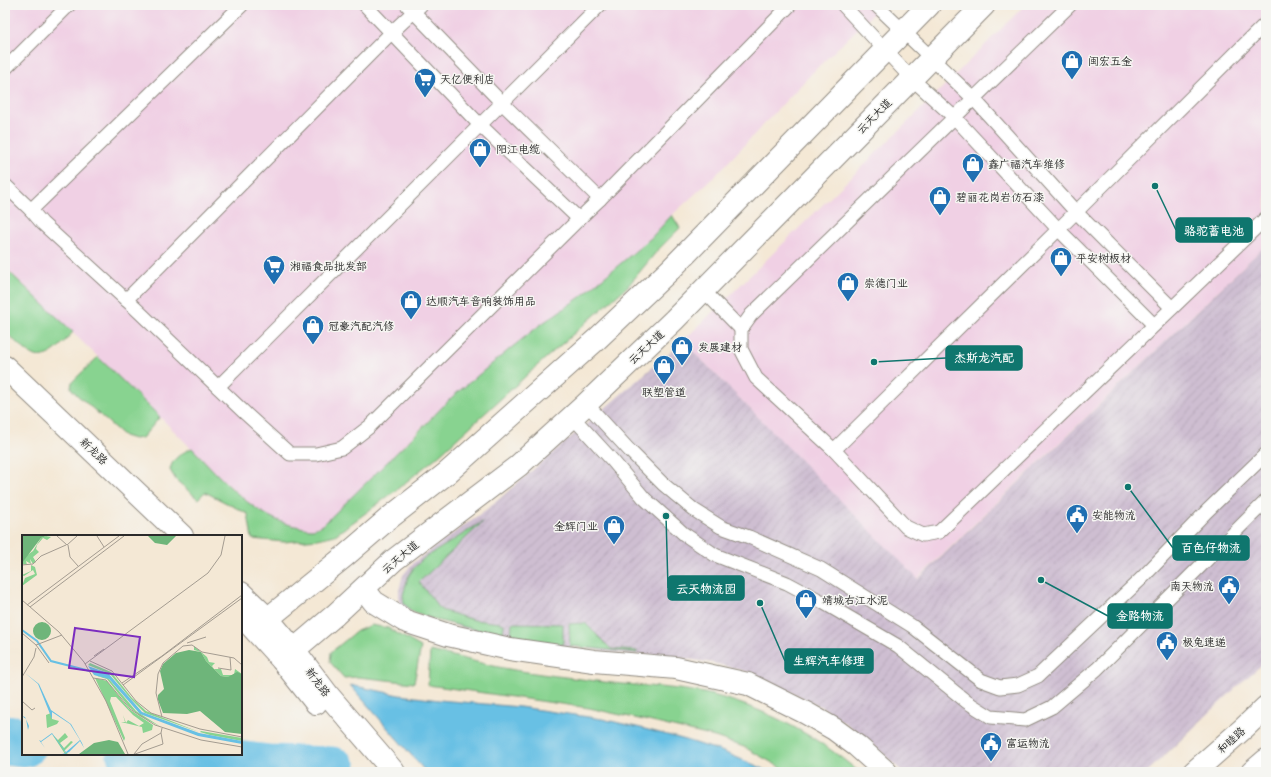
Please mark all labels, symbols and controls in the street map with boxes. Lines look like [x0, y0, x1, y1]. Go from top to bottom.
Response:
shop icon: 闽宏五金 [1059, 48, 1085, 81]
place label: 闽宏五金 [1088, 54, 1132, 68]
supermarket icon: 天亿便利店 [412, 66, 438, 99]
place label: 天亿便利店 [440, 72, 495, 86]
street label: 云天大道 [853, 95, 895, 137]
shop icon: 阳江电缆 [467, 136, 493, 169]
place label: 阳江电缆 [496, 142, 540, 156]
shop icon: 鑫广福汽车维修 [960, 151, 986, 184]
place label: 鑫广福汽车维修 [988, 157, 1065, 171]
shop icon: 碧丽花岗岩仿石漆 [927, 184, 953, 217]
place label: 碧丽花岗岩仿石漆 [956, 190, 1044, 204]
callout: 骆驼蓄电池 [1176, 218, 1252, 242]
text: 骆驼蓄电池 [1184, 223, 1244, 238]
shop icon: 平安树板材 [1048, 245, 1074, 278]
place label: 平安树板材 [1076, 251, 1131, 265]
supermarket icon: 湘福食品批发部 [261, 253, 287, 286]
place label: 湘福食品批发部 [290, 259, 367, 273]
shop icon: 崇德门业 [835, 270, 861, 303]
place label: 崇德门业 [864, 276, 908, 290]
shop icon: 达顺汽车音响装饰用品 [398, 288, 424, 321]
place label: 达顺汽车音响装饰用品 [426, 294, 536, 308]
shop icon: 冠豪汽配汽修 [300, 313, 326, 346]
place label: 冠豪汽配汽修 [328, 319, 394, 333]
street label: 云天大道 [625, 327, 667, 367]
shop icon: 发展建材 [669, 334, 695, 367]
place label: 发展建材 [698, 340, 742, 354]
callout: 杰斯龙汽配 [946, 346, 1022, 370]
text: 杰斯龙汽配 [954, 350, 1014, 365]
shop icon: 联塑管道 [651, 353, 677, 386]
place label: 联塑管道 [642, 385, 686, 399]
street label: 新龙路 [77, 435, 111, 467]
public building icon: 安能物流 [1064, 502, 1090, 535]
place label: 安能物流 [1092, 508, 1136, 522]
shop icon: 金辉门业 [601, 513, 627, 546]
place label: 金辉门业 [554, 519, 598, 533]
inset map [22, 535, 242, 755]
callout: 百色仔物流 [1173, 536, 1249, 560]
street label: 云天大道 [379, 537, 421, 577]
text: 百色仔物流 [1181, 540, 1241, 555]
public building icon: 南天物流 [1216, 573, 1242, 606]
callout: 云天物流园 [668, 576, 744, 600]
place label: 南天物流 [1170, 579, 1214, 593]
text: 云天物流园 [676, 581, 736, 596]
shop icon: 靖城右江水泥 [793, 587, 819, 620]
place label: 靖城右江水泥 [822, 593, 888, 607]
callout: 金路物流 [1108, 604, 1172, 628]
text: 金路物流 [1116, 608, 1164, 623]
public building icon: 极兔速递 [1154, 629, 1180, 662]
place label: 极兔速递 [1182, 635, 1226, 649]
callout: 生辉汽车修理 [785, 649, 873, 673]
text: 生辉汽车修理 [793, 653, 865, 668]
street label: 新龙路 [302, 665, 334, 699]
street label: 和睦路 [1214, 724, 1248, 756]
public building icon: 富运物流 [978, 730, 1004, 763]
place label: 富运物流 [1006, 736, 1050, 750]

